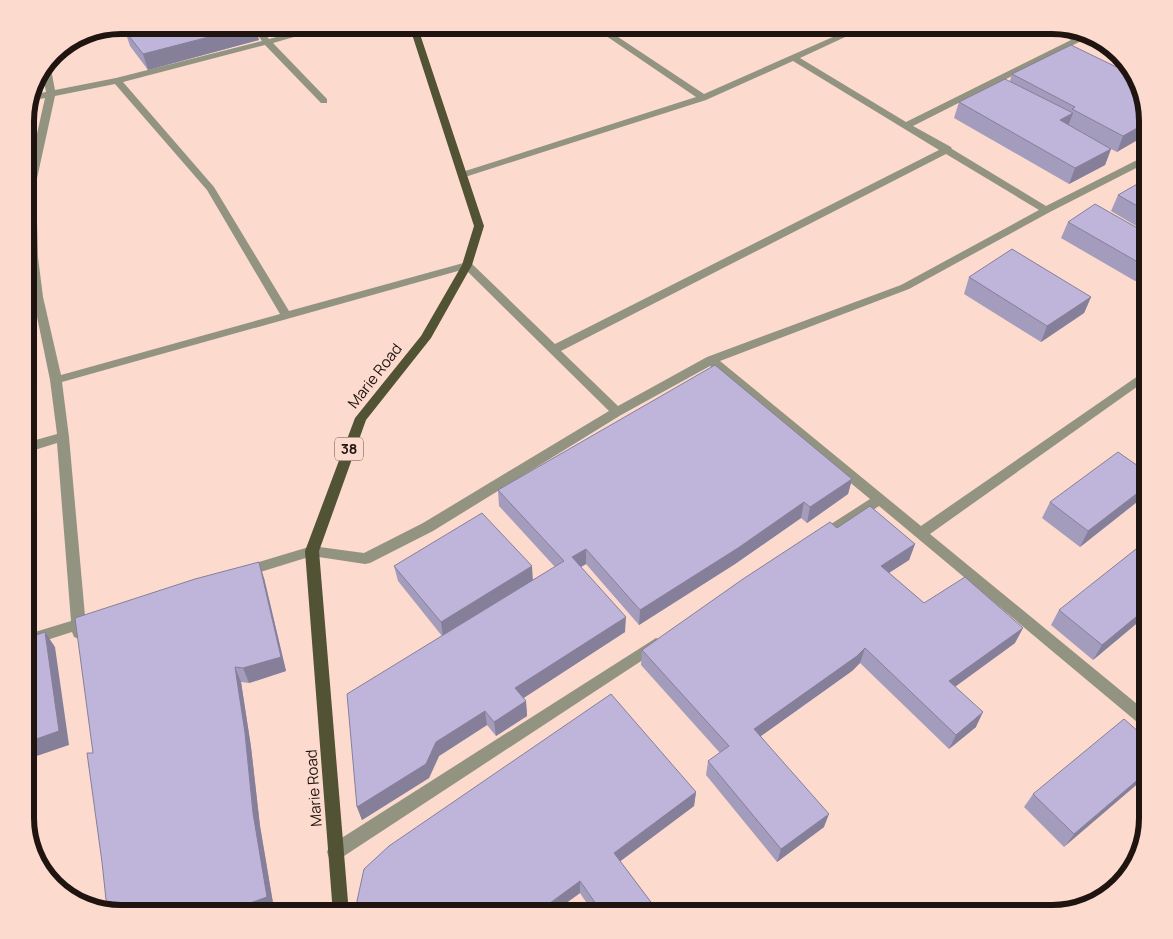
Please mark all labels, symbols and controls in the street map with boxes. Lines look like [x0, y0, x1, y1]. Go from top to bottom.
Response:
street label: Marie Road [343, 339, 407, 413]
road number: 38 [335, 438, 363, 460]
street label: Marie Road [300, 749, 327, 827]

